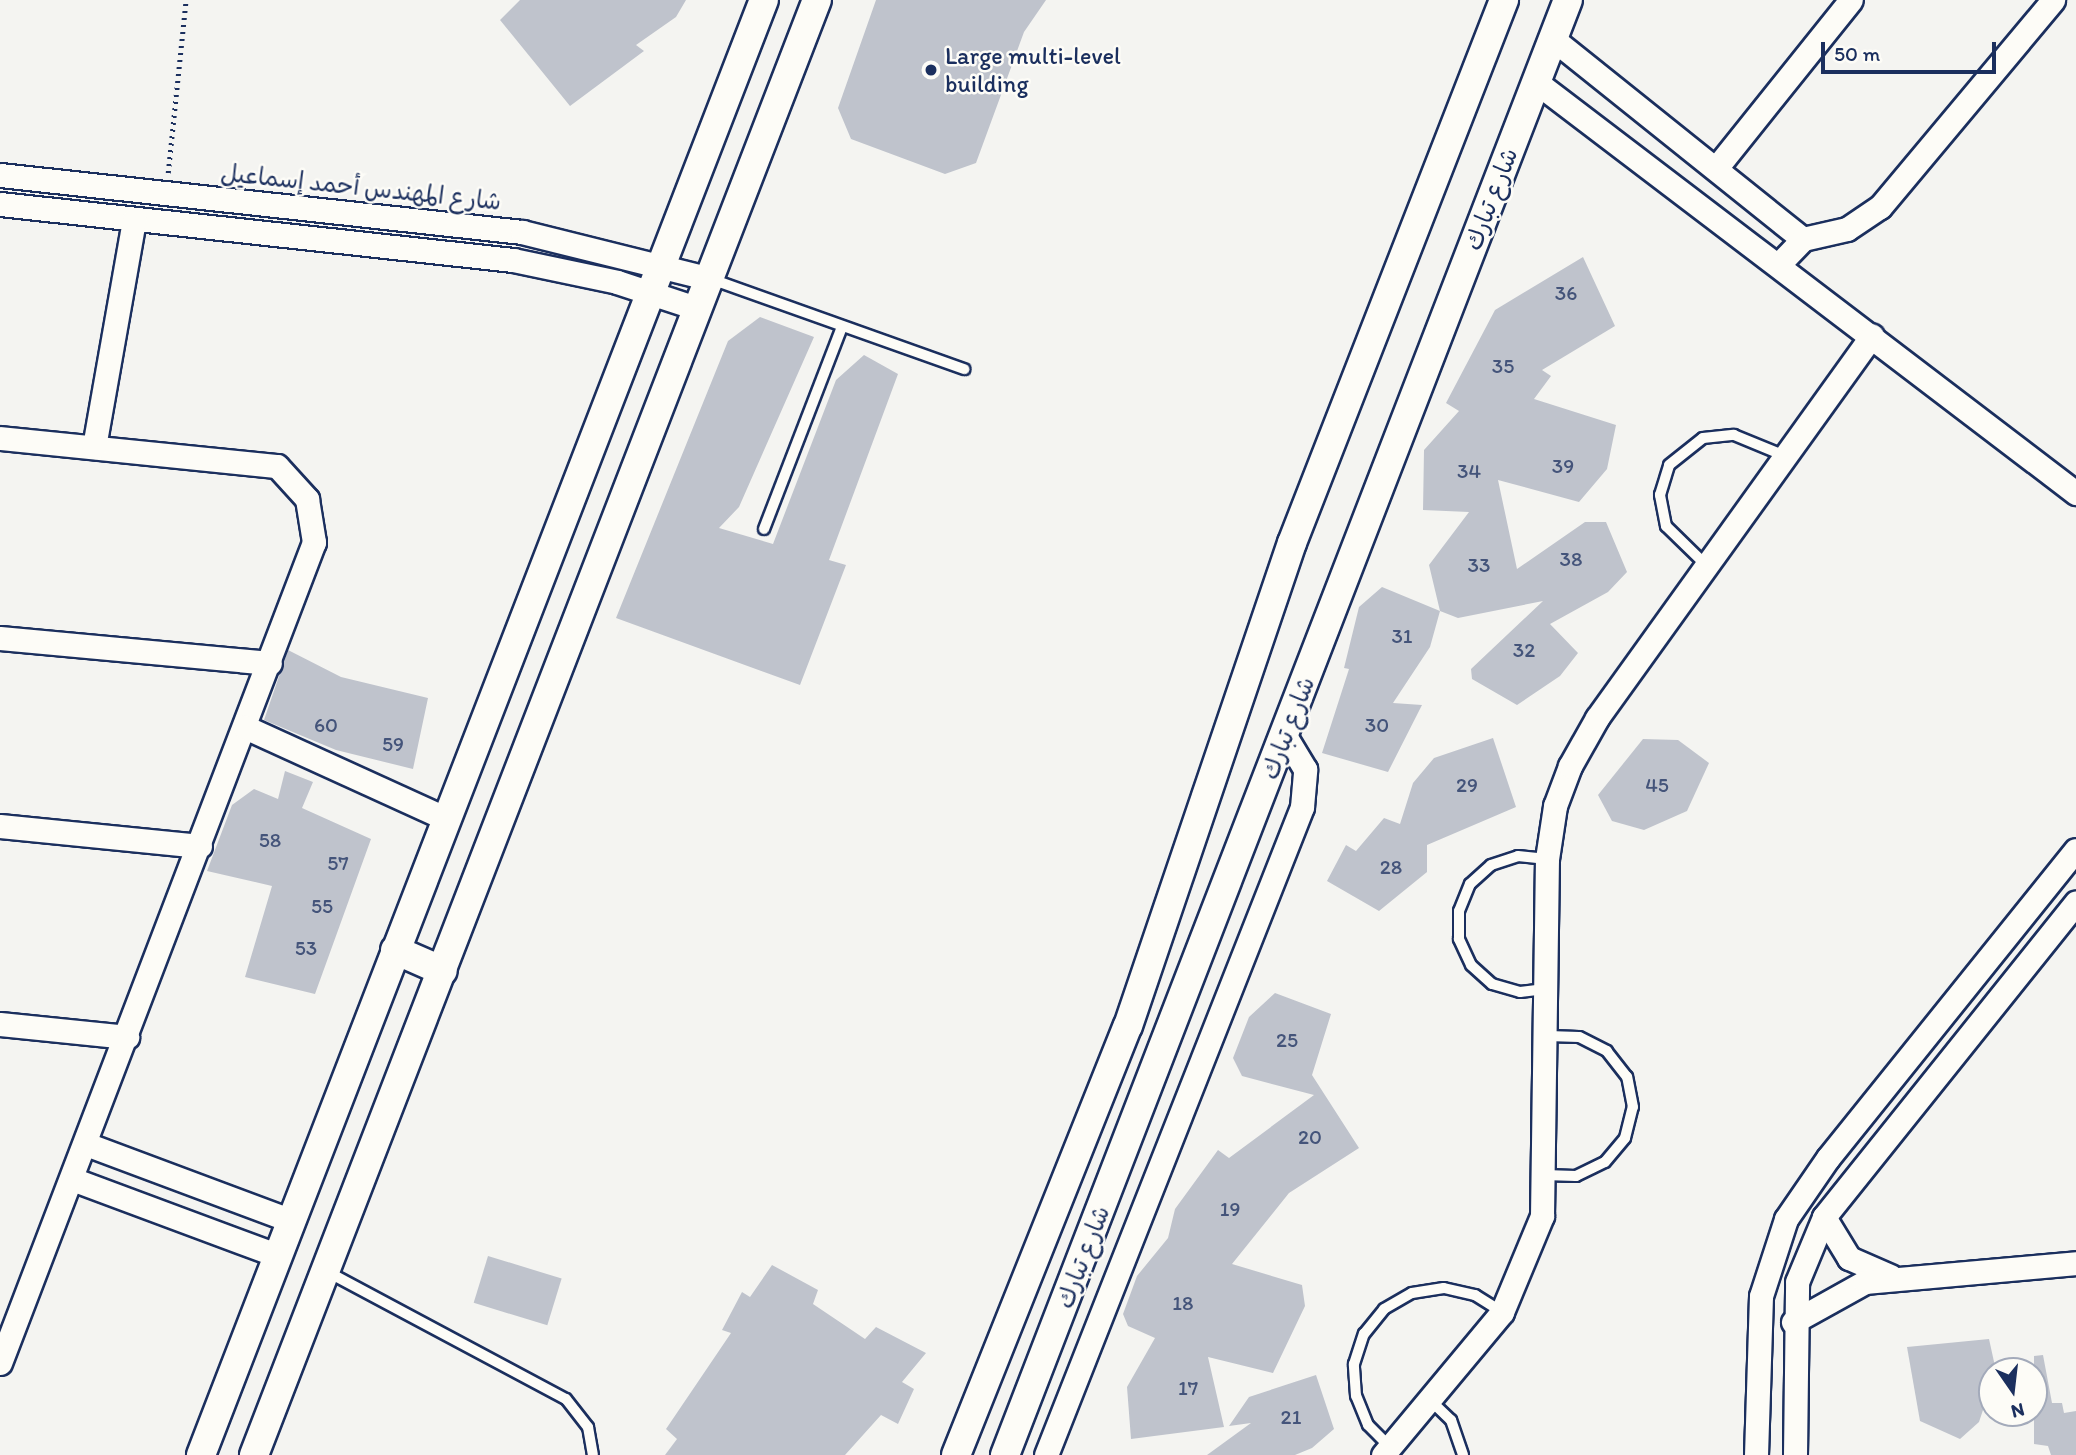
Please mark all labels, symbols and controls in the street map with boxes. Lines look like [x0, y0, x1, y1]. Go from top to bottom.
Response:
scale bar [1824, 28, 1999, 72]
text: 50 m [1834, 41, 1880, 66]
place label: Large multi-level building [945, 42, 1121, 98]
marker: Large multi-level building [923, 62, 939, 78]
street label: شارع تبارك [1458, 144, 1524, 254]
street label: شارع المهندس أحمد إسماعيل [219, 158, 503, 216]
house number: 36 [1555, 280, 1577, 306]
house number: 35 [1492, 353, 1514, 379]
house number: 39 [1552, 453, 1574, 479]
house number: 34 [1457, 458, 1481, 484]
house number: 38 [1560, 546, 1582, 572]
house number: 33 [1468, 552, 1490, 578]
house number: 31 [1391, 623, 1413, 649]
house number: 32 [1513, 637, 1535, 663]
street label: شارع تبارك [1255, 673, 1321, 783]
house number: 60 [314, 712, 338, 738]
house number: 30 [1365, 712, 1389, 738]
house number: 59 [382, 731, 404, 757]
house number: 29 [1456, 772, 1478, 798]
house number: 45 [1645, 772, 1669, 798]
house number: 58 [259, 827, 281, 853]
house number: 57 [327, 850, 349, 876]
house number: 28 [1380, 854, 1402, 880]
house number: 55 [311, 893, 333, 919]
house number: 53 [295, 935, 317, 961]
house number: 25 [1276, 1027, 1298, 1053]
house number: 20 [1298, 1124, 1322, 1150]
house number: 19 [1220, 1196, 1240, 1222]
street label: شارع تبارك [1050, 1202, 1116, 1312]
house number: 18 [1172, 1290, 1194, 1316]
north arrow [1978, 1357, 2048, 1427]
house number: 17 [1178, 1375, 1198, 1401]
text: N [2009, 1398, 2027, 1424]
house number: 21 [1281, 1404, 1301, 1430]

